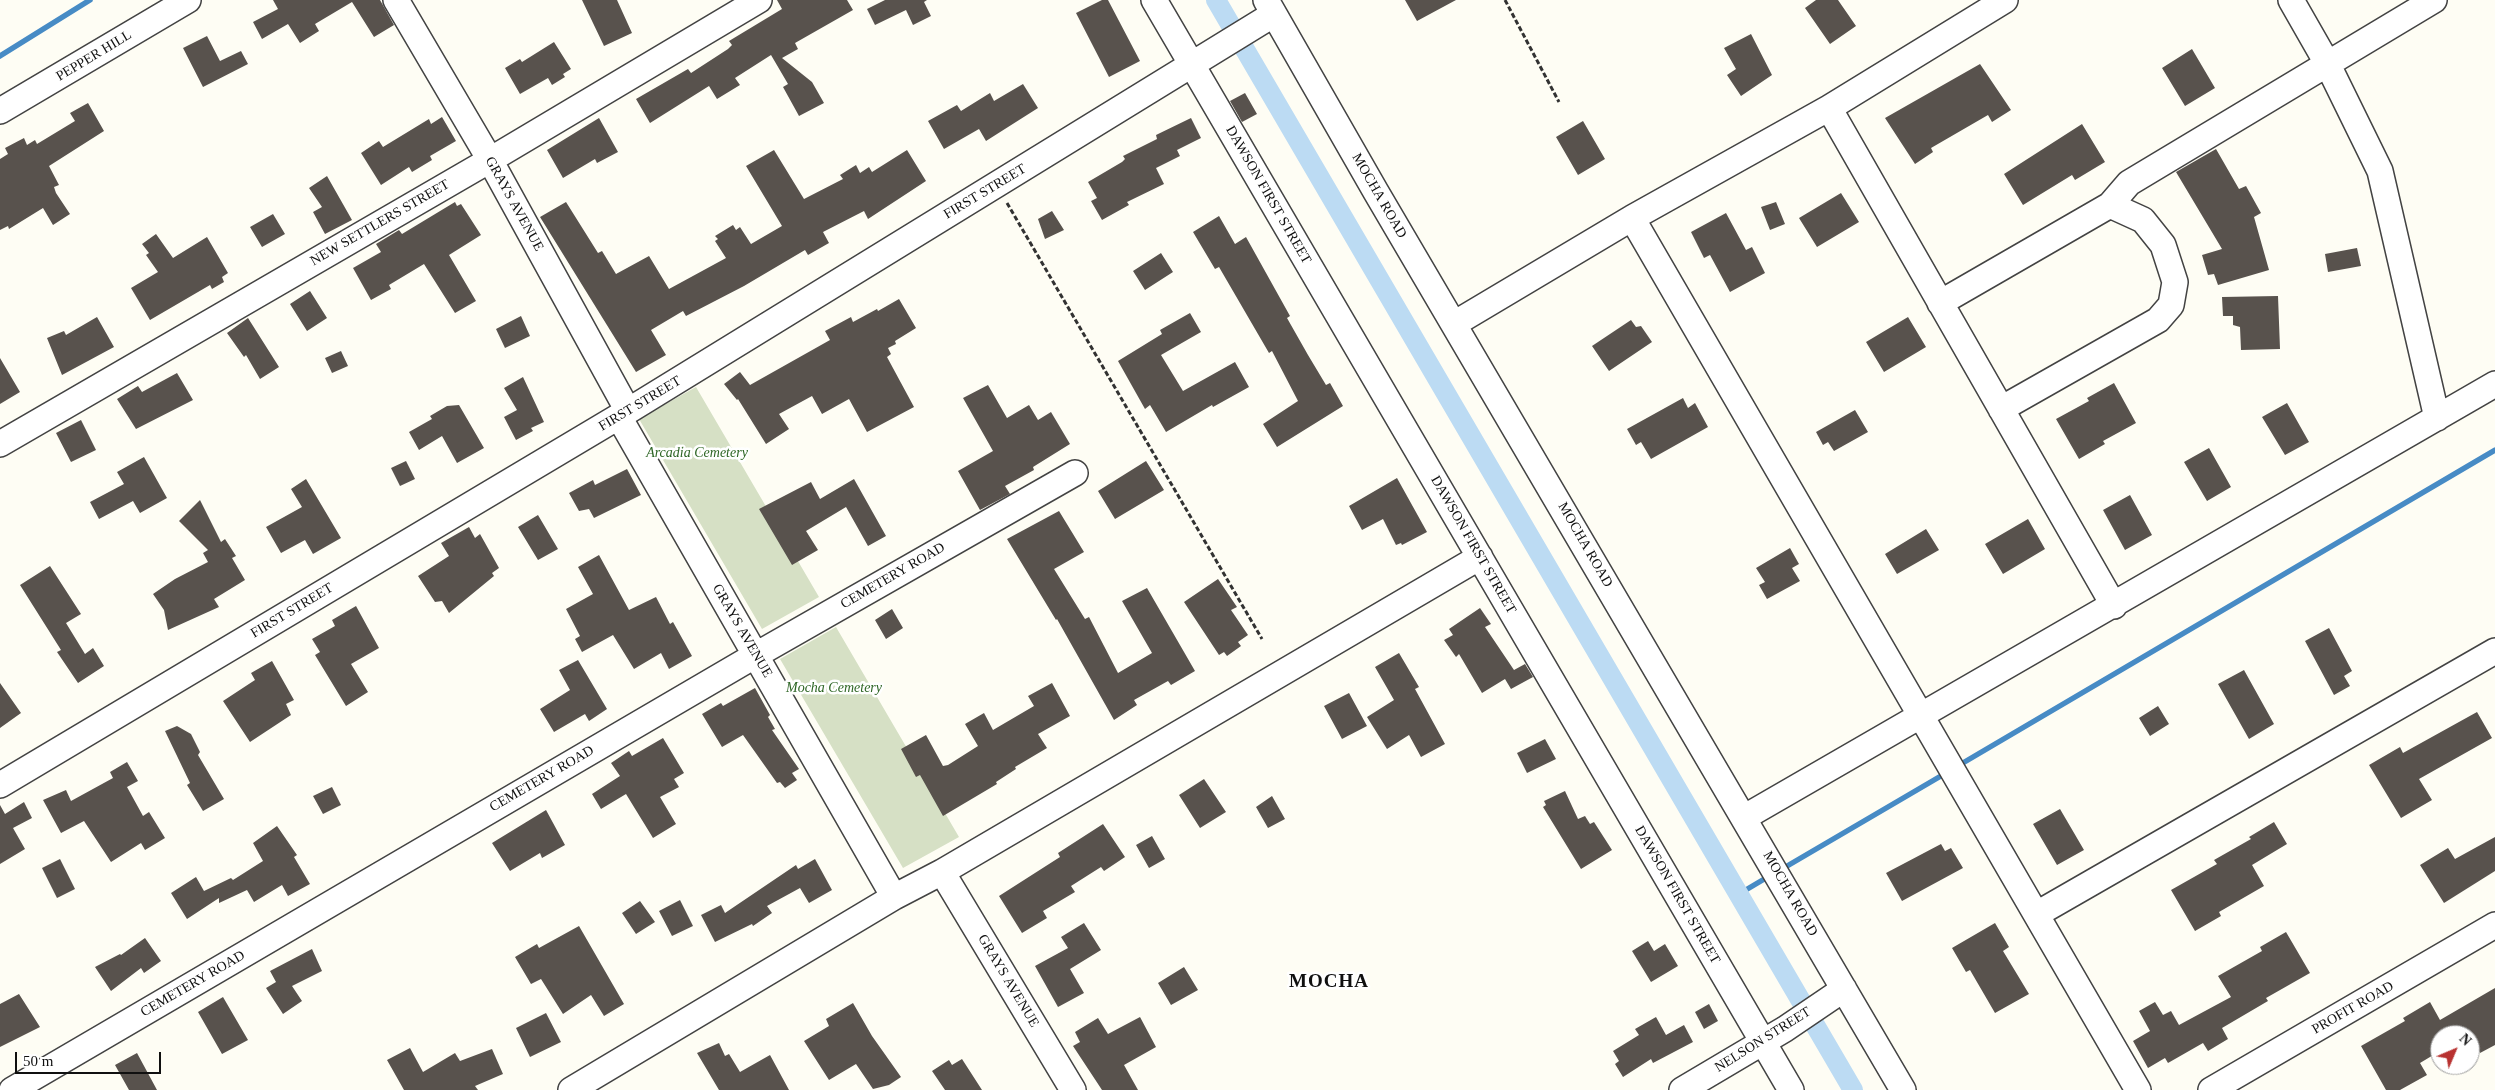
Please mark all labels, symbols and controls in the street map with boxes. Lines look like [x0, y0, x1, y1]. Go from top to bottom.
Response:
street label: PEPPER HILL [53, 27, 135, 85]
street label: DAWSON FIRST STREET [1222, 123, 1314, 267]
street label: MOCHA ROAD [1348, 151, 1410, 241]
street label: GRAYS AVENUE [481, 154, 547, 254]
street label: FIRST STREET [941, 161, 1029, 223]
street label: NEW SETTLERS STREET [307, 176, 453, 270]
street label: FIRST STREET [596, 373, 684, 435]
park label: Arcadia Cemetery [646, 445, 748, 461]
street label: DAWSON FIRST STREET [1427, 473, 1519, 617]
street label: MOCHA ROAD [1554, 500, 1616, 590]
street label: CEMETERY ROAD [838, 539, 948, 613]
street label: FIRST STREET [248, 580, 336, 642]
street label: GRAYS AVENUE [708, 581, 776, 681]
park label: Mocha Cemetery [786, 680, 882, 696]
street label: CEMETERY ROAD [487, 742, 597, 816]
street label: DAWSON FIRST STREET [1631, 823, 1723, 967]
street label: MOCHA ROAD [1759, 849, 1821, 939]
street label: GRAYS AVENUE [974, 931, 1042, 1031]
street label: CEMETERY ROAD [138, 947, 248, 1021]
district label: MOCHA [1288, 971, 1370, 993]
street label: PROFIT ROAD [2309, 978, 2397, 1038]
street label: NELSON STREET [1712, 1004, 1814, 1076]
north arrow [2430, 1025, 2480, 1075]
text: N [2456, 1031, 2474, 1049]
scale bar [18, 1042, 164, 1074]
text: 50 m [23, 1053, 53, 1069]

